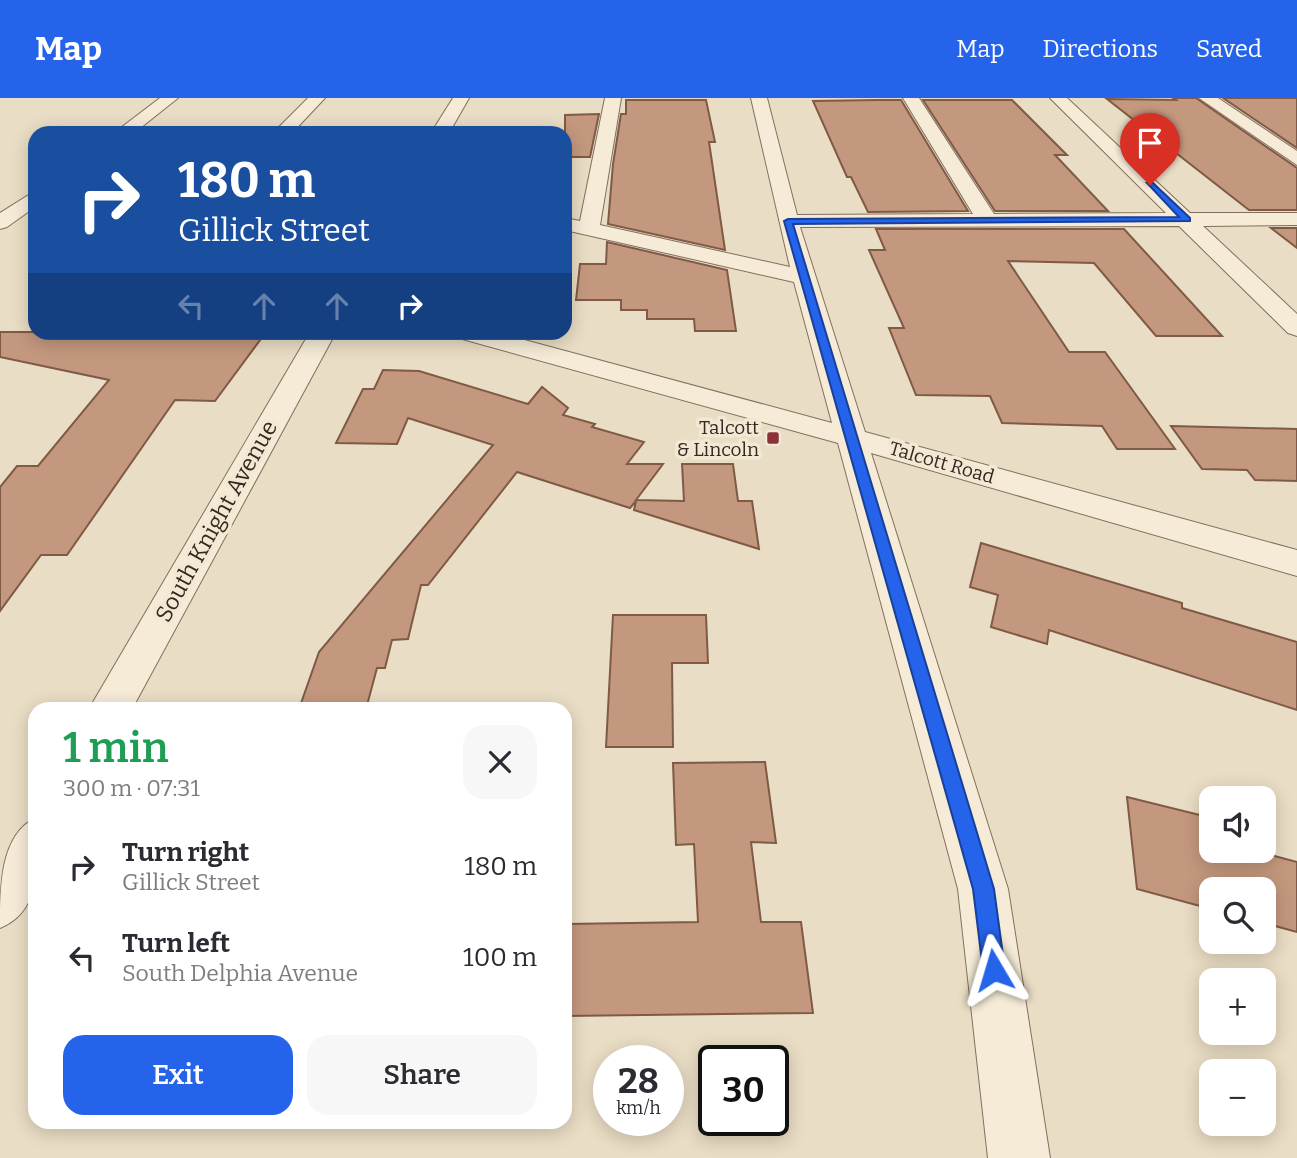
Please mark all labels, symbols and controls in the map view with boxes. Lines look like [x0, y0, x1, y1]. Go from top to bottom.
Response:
text: Map [35, 29, 102, 69]
text: Map [956, 35, 1005, 63]
text: Directions [1043, 35, 1158, 63]
text: Saved [1196, 35, 1262, 63]
pin [1120, 113, 1180, 185]
icon: arrive [1131, 124, 1169, 162]
text: 180 m [178, 151, 315, 210]
icon: right [63, 154, 154, 245]
text: Gillick Street [178, 211, 370, 249]
icon: left [172, 287, 210, 325]
icon: ahead [245, 287, 283, 325]
icon: ahead [318, 287, 356, 325]
icon: right [391, 287, 429, 325]
street label: South Knight Avenue [149, 415, 283, 627]
place label: Talcott & Lincoln [676, 416, 759, 461]
marker: Talcott & Lincoln [765, 430, 781, 446]
street label: Talcott Road [887, 436, 997, 488]
text: 1 min [63, 723, 169, 773]
button: close [463, 725, 537, 799]
text: 300 m · 07:31 [63, 774, 200, 802]
map controls [1199, 786, 1276, 1136]
button: sound [1199, 786, 1276, 863]
text: Turn right [122, 837, 249, 868]
icon: right [63, 848, 101, 886]
text: 180 m [464, 851, 537, 882]
text: Gillick Street [122, 868, 260, 896]
button: search [1199, 877, 1276, 954]
text: Turn left [122, 928, 230, 959]
position arrow [957, 933, 1031, 1007]
icon: left [63, 939, 101, 977]
text: 100 m [463, 942, 537, 973]
text: South Delphia Avenue [122, 959, 358, 987]
button: + [1199, 968, 1276, 1045]
button: Exit [63, 1035, 293, 1115]
button: Share [307, 1035, 537, 1115]
speed limit sign: 30 [698, 1045, 789, 1136]
button: − [1199, 1059, 1276, 1136]
text: 28 [618, 1060, 659, 1102]
text: km/h [616, 1097, 661, 1119]

